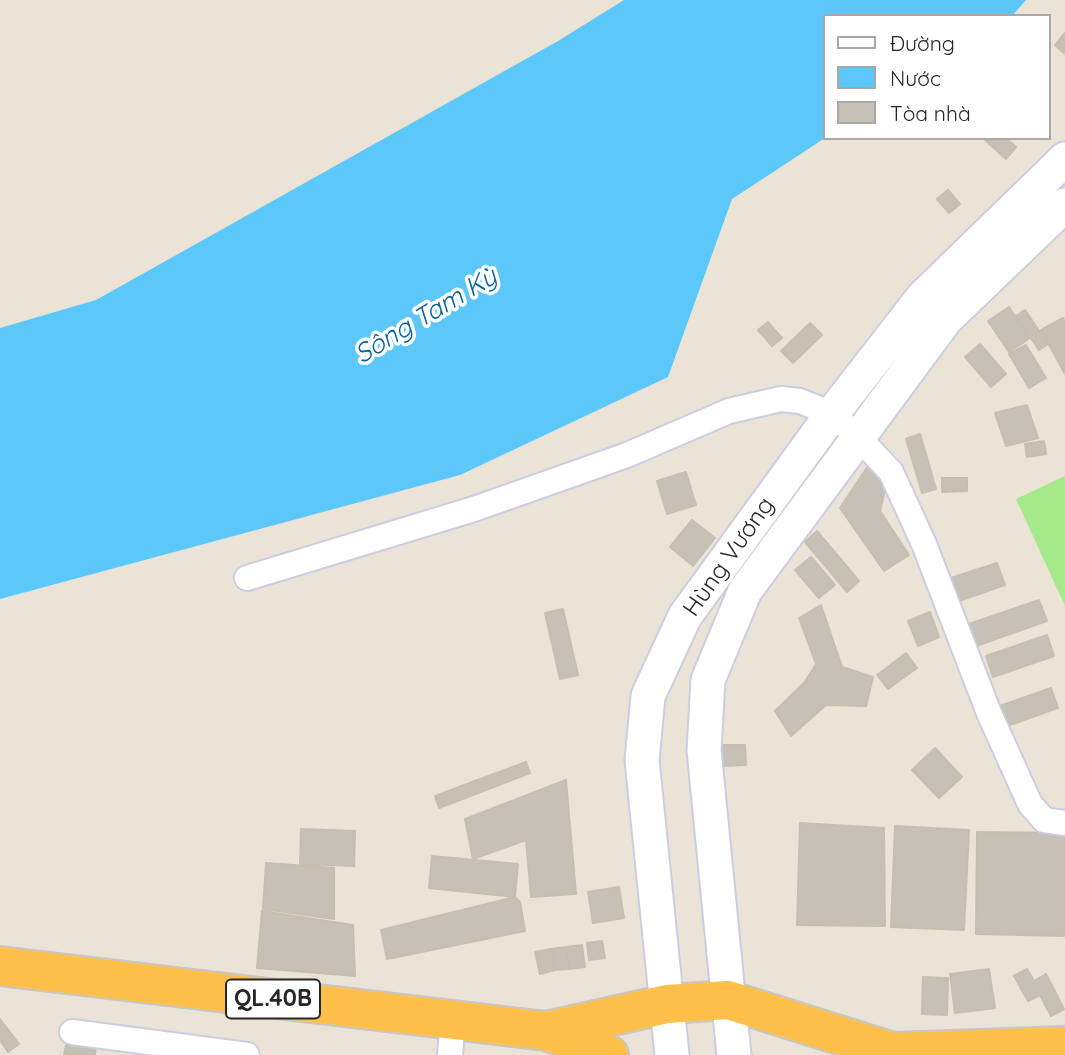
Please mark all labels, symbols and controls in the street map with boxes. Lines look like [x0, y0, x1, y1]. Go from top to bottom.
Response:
legend [824, 14, 1051, 140]
text: Đường [890, 30, 955, 56]
text: Nước [890, 65, 941, 91]
text: Tòa nhà [890, 100, 971, 126]
water label: Sông Tam Kỳ [349, 261, 503, 371]
street label: Hùng Vương [677, 492, 781, 622]
road number: QL.40B [226, 980, 320, 1018]

